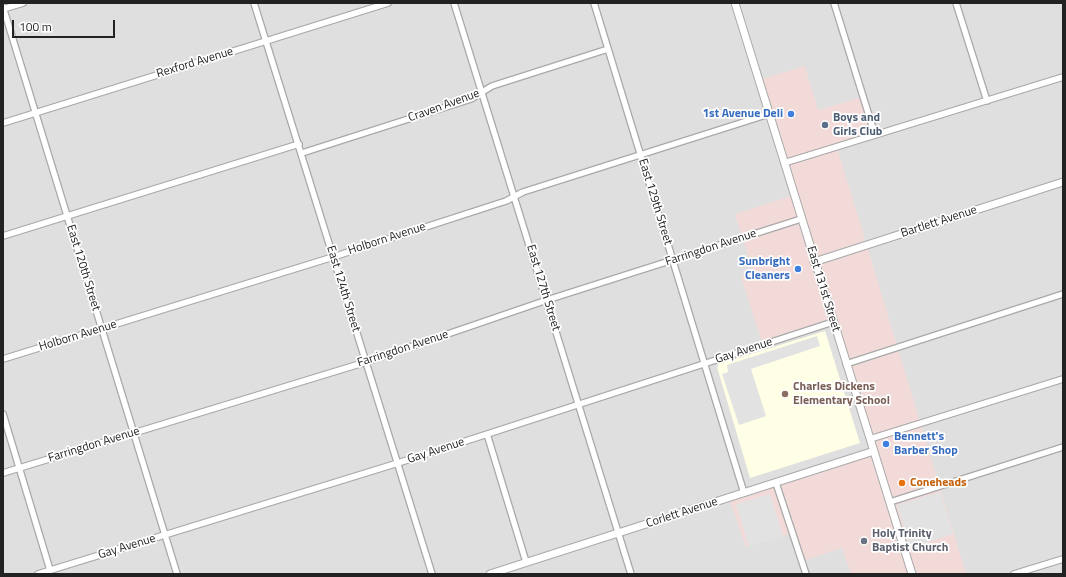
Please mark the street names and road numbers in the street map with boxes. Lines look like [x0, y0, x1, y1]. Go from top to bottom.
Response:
street label: Rexford Avenue [155, 45, 235, 81]
street label: Craven Avenue [406, 86, 482, 126]
street label: East 129th Street [635, 157, 675, 247]
street label: Bartlett Avenue [899, 203, 979, 241]
street label: Holborn Avenue [346, 220, 428, 258]
street label: East 120th Street [63, 223, 103, 313]
street label: Farringdon Avenue [664, 227, 758, 269]
street label: East 127th Street [523, 243, 563, 333]
street label: East 124th Street [323, 244, 363, 334]
street label: East 131st Street [803, 245, 843, 333]
street label: Holborn Avenue [37, 317, 119, 355]
street label: Farringdon Avenue [356, 328, 450, 370]
street label: Gay Avenue [714, 335, 774, 367]
street label: Farringdon Avenue [47, 424, 141, 466]
street label: Gay Avenue [406, 435, 466, 467]
street label: Corlett Avenue [644, 495, 720, 531]
street label: Gay Avenue [97, 531, 157, 563]

